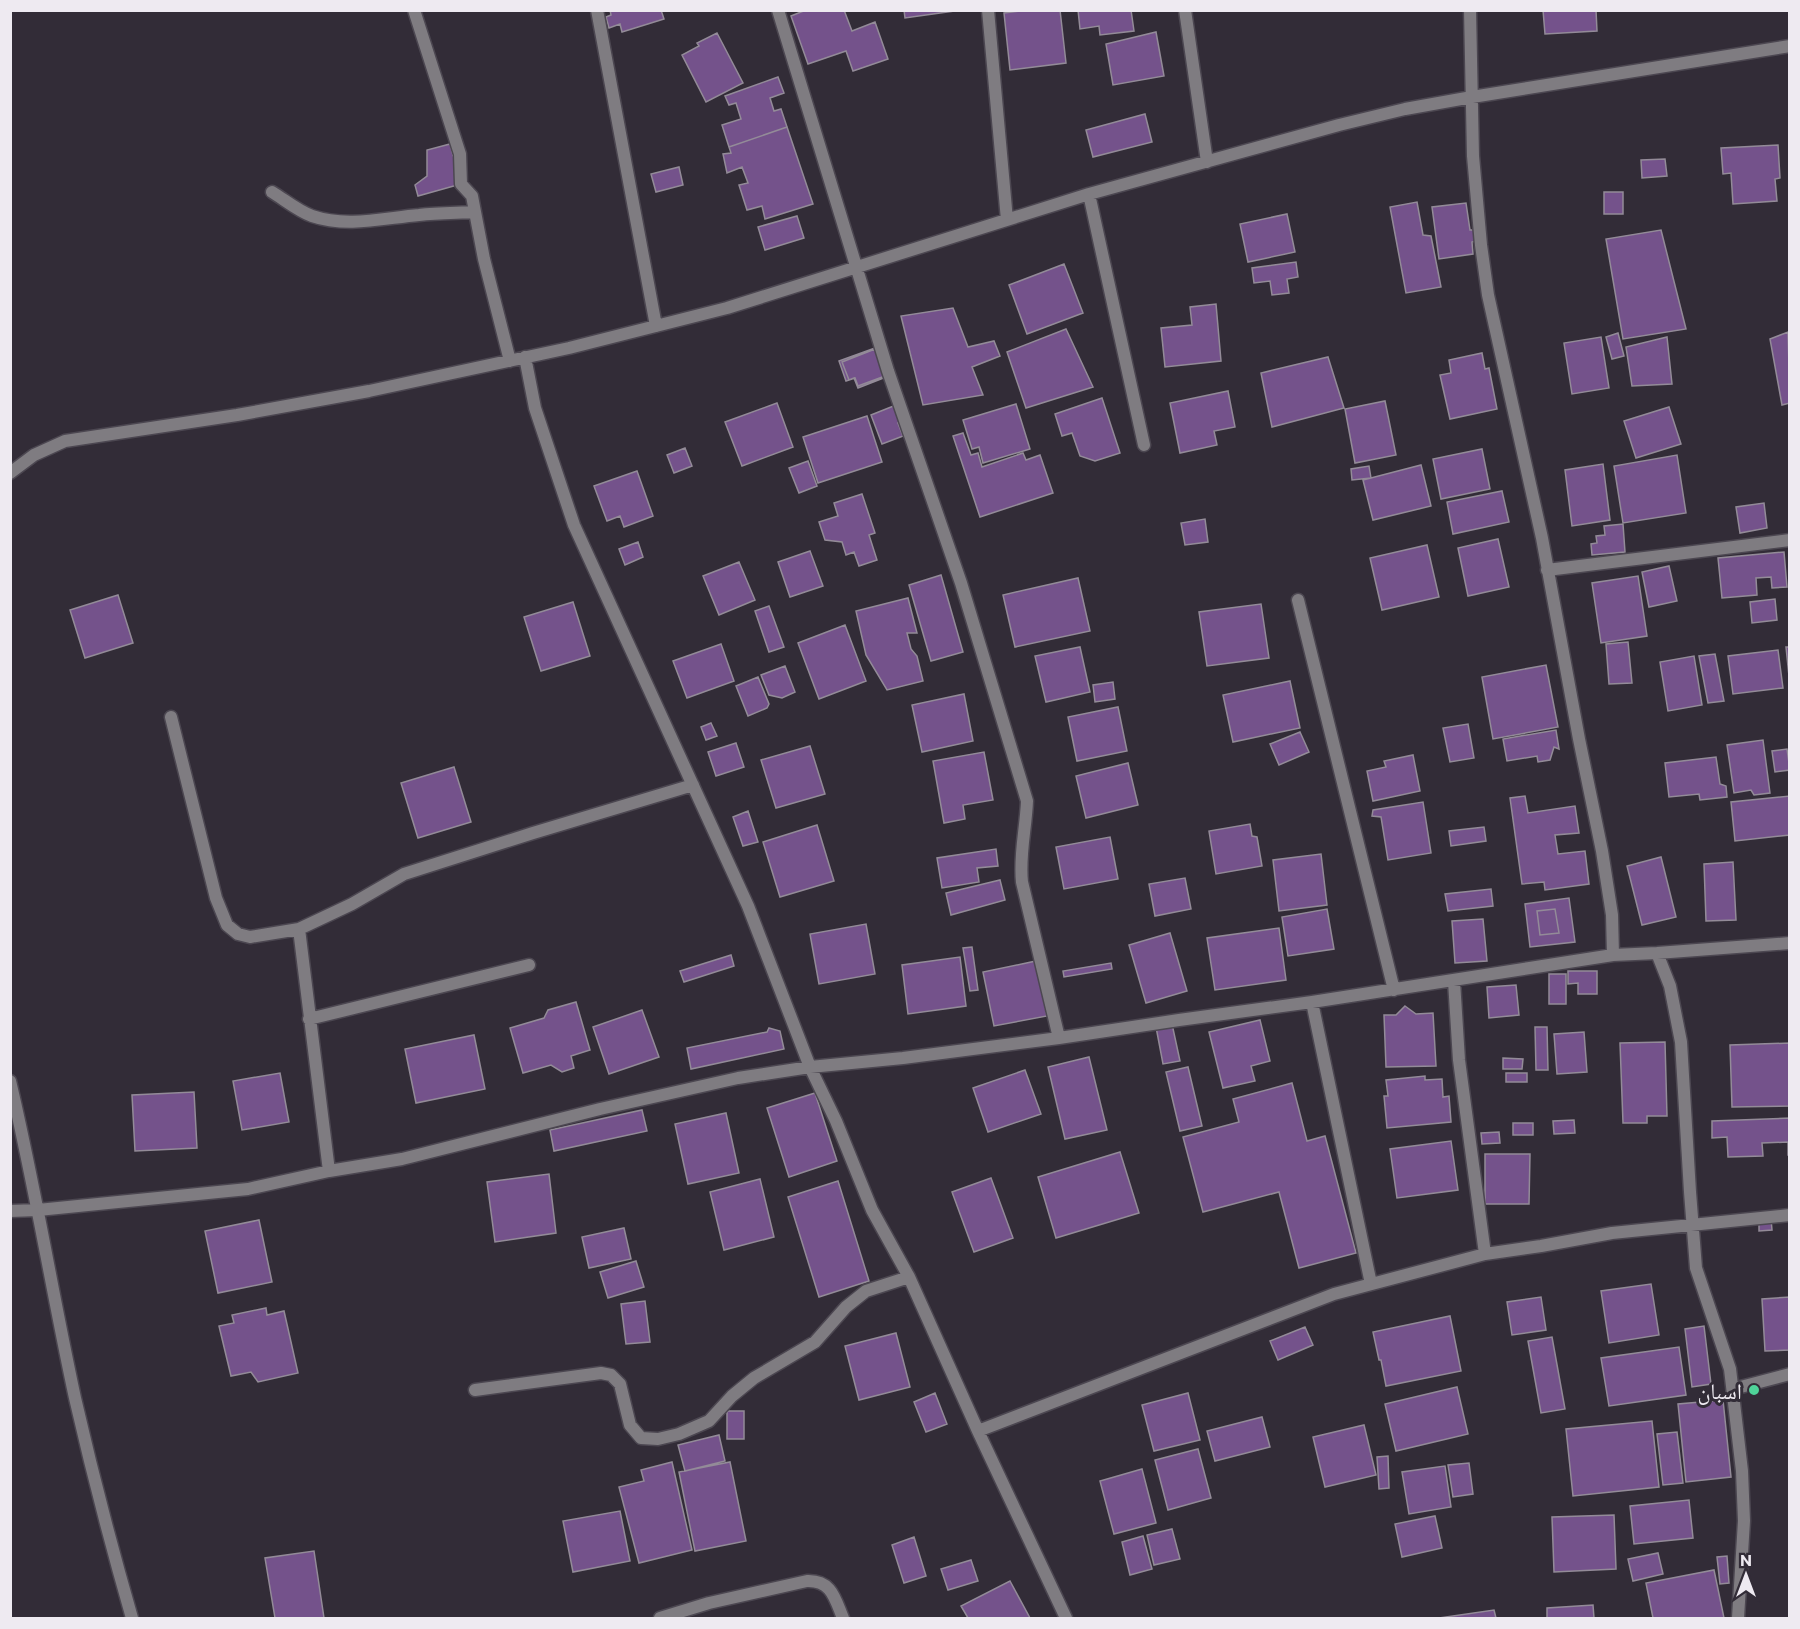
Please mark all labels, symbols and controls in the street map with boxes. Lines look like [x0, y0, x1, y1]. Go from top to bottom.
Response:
place label: اسبان [1697, 1377, 1742, 1405]
marker: اسبان [1747, 1383, 1761, 1397]
north arrow [1716, 1545, 1776, 1605]
text: N [1740, 1550, 1752, 1569]

